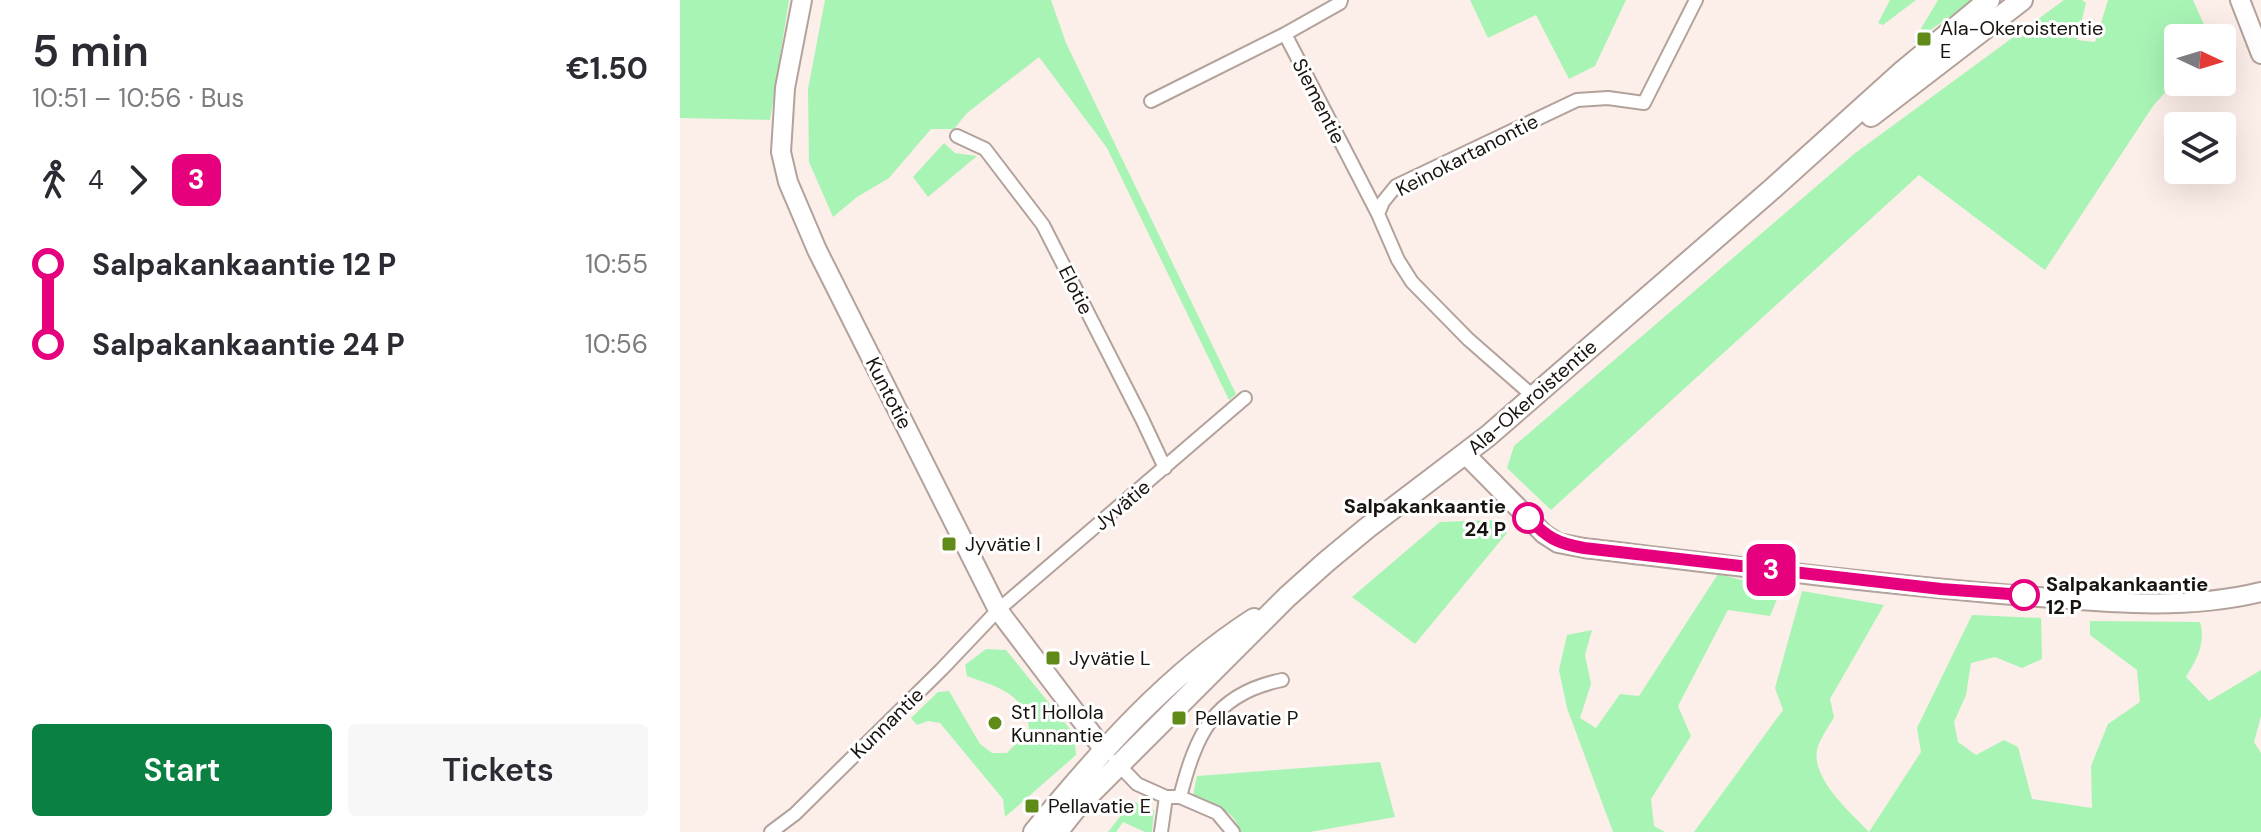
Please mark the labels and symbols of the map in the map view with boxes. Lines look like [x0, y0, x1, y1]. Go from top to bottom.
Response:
place label: Ala-Okeroistentie E [1940, 15, 2103, 64]
north arrow [2164, 24, 2236, 96]
marker: Ala-Okeroistentie E [1915, 30, 1933, 48]
street label: Siementie [1286, 54, 1352, 148]
street label: Keinokartanontie [1391, 108, 1543, 202]
street label: Elotie [1053, 261, 1099, 319]
street label: Ala-Okeroistentie [1462, 334, 1602, 460]
street label: Kuntotie [860, 353, 918, 433]
street label: Jyvätie [1088, 474, 1156, 536]
place label: Salpakankaantie 24 P [1344, 493, 1506, 542]
marker: Salpakankaantie 24 P [1513, 503, 1543, 533]
place label: Jyvätie I [965, 531, 1041, 557]
marker: Jyvätie I [940, 535, 958, 553]
line badge: 3 [1745, 544, 1797, 596]
place label: Salpakankaantie 12 P [2046, 571, 2208, 620]
marker: Salpakankaantie 12 P [2009, 580, 2039, 610]
place label: Jyvätie L [1069, 645, 1151, 671]
marker: Jyvätie L [1044, 649, 1062, 667]
street label: Kunnantie [845, 682, 929, 764]
place label: St1 Hollola Kunnantie [1011, 699, 1104, 748]
place label: Pellavatie P [1195, 705, 1298, 731]
marker: Pellavatie P [1170, 709, 1188, 727]
marker: St1 Hollola Kunnantie [986, 714, 1004, 732]
place label: Pellavatie E [1048, 793, 1151, 819]
marker: Pellavatie E [1023, 797, 1041, 815]

